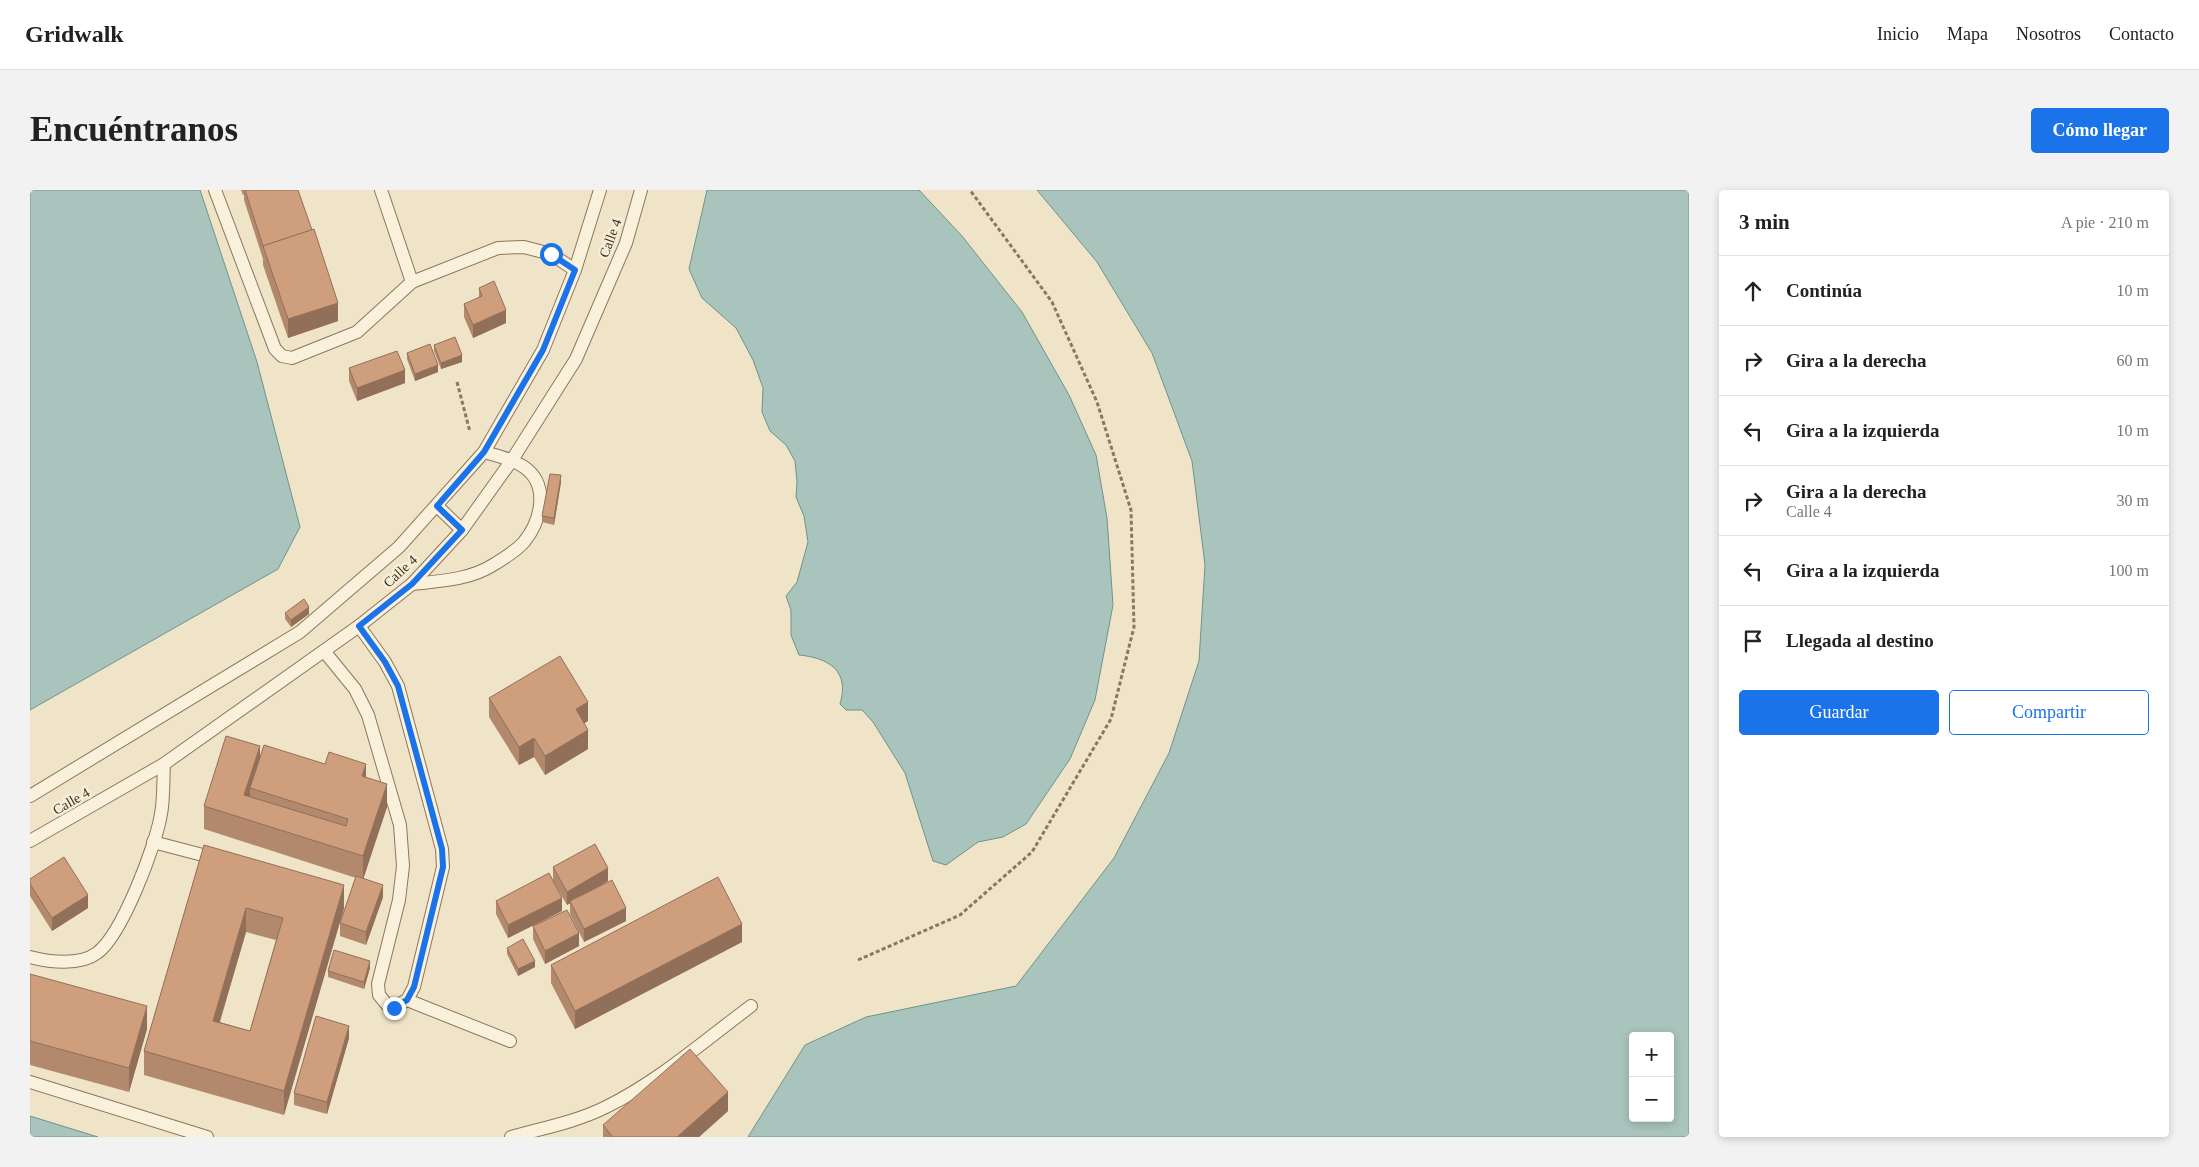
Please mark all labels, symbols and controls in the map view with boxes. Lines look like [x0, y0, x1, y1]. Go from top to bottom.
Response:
text: Gridwalk [25, 21, 124, 47]
text: Inicio [1877, 24, 1919, 44]
text: Mapa [1947, 24, 1988, 44]
text: Nosotros [2016, 24, 2081, 44]
text: Contacto [2109, 24, 2174, 44]
button: Cómo llegar [2031, 108, 2169, 153]
text: Encuéntranos [30, 110, 238, 149]
text: 3 min [1739, 210, 1790, 234]
text: A pie · 210 m [2061, 214, 2149, 231]
street label: Calle 4 [597, 217, 624, 260]
route start [540, 243, 563, 266]
icon: ahead [1739, 277, 1767, 305]
text: Continúa [1786, 280, 1862, 301]
text: 10 m [2117, 282, 2149, 299]
icon: right [1739, 347, 1767, 375]
text: Gira a la derecha [1786, 350, 1927, 371]
text: 60 m [2117, 352, 2149, 369]
icon: left [1739, 417, 1767, 445]
text: Gira a la izquierda [1786, 420, 1940, 441]
text: 10 m [2117, 422, 2149, 439]
text: Gira a la derecha [1786, 481, 1927, 502]
icon: right [1739, 487, 1767, 515]
text: 30 m [2117, 492, 2149, 509]
text: Calle 4 [1786, 503, 1832, 520]
street label: Calle 4 [381, 552, 420, 591]
icon: left [1739, 557, 1767, 585]
text: Gira a la izquierda [1786, 560, 1940, 581]
text: 100 m [2109, 562, 2149, 579]
icon: arrive [1739, 627, 1767, 655]
text: Llegada al destino [1786, 630, 1934, 651]
button: Guardar [1739, 690, 1939, 735]
button: Compartir [1949, 690, 2149, 735]
street label: Calle 4 [50, 785, 92, 818]
route end [383, 997, 406, 1020]
map controls [1629, 1032, 1674, 1122]
button: + [1629, 1032, 1674, 1077]
button: − [1629, 1077, 1674, 1122]

